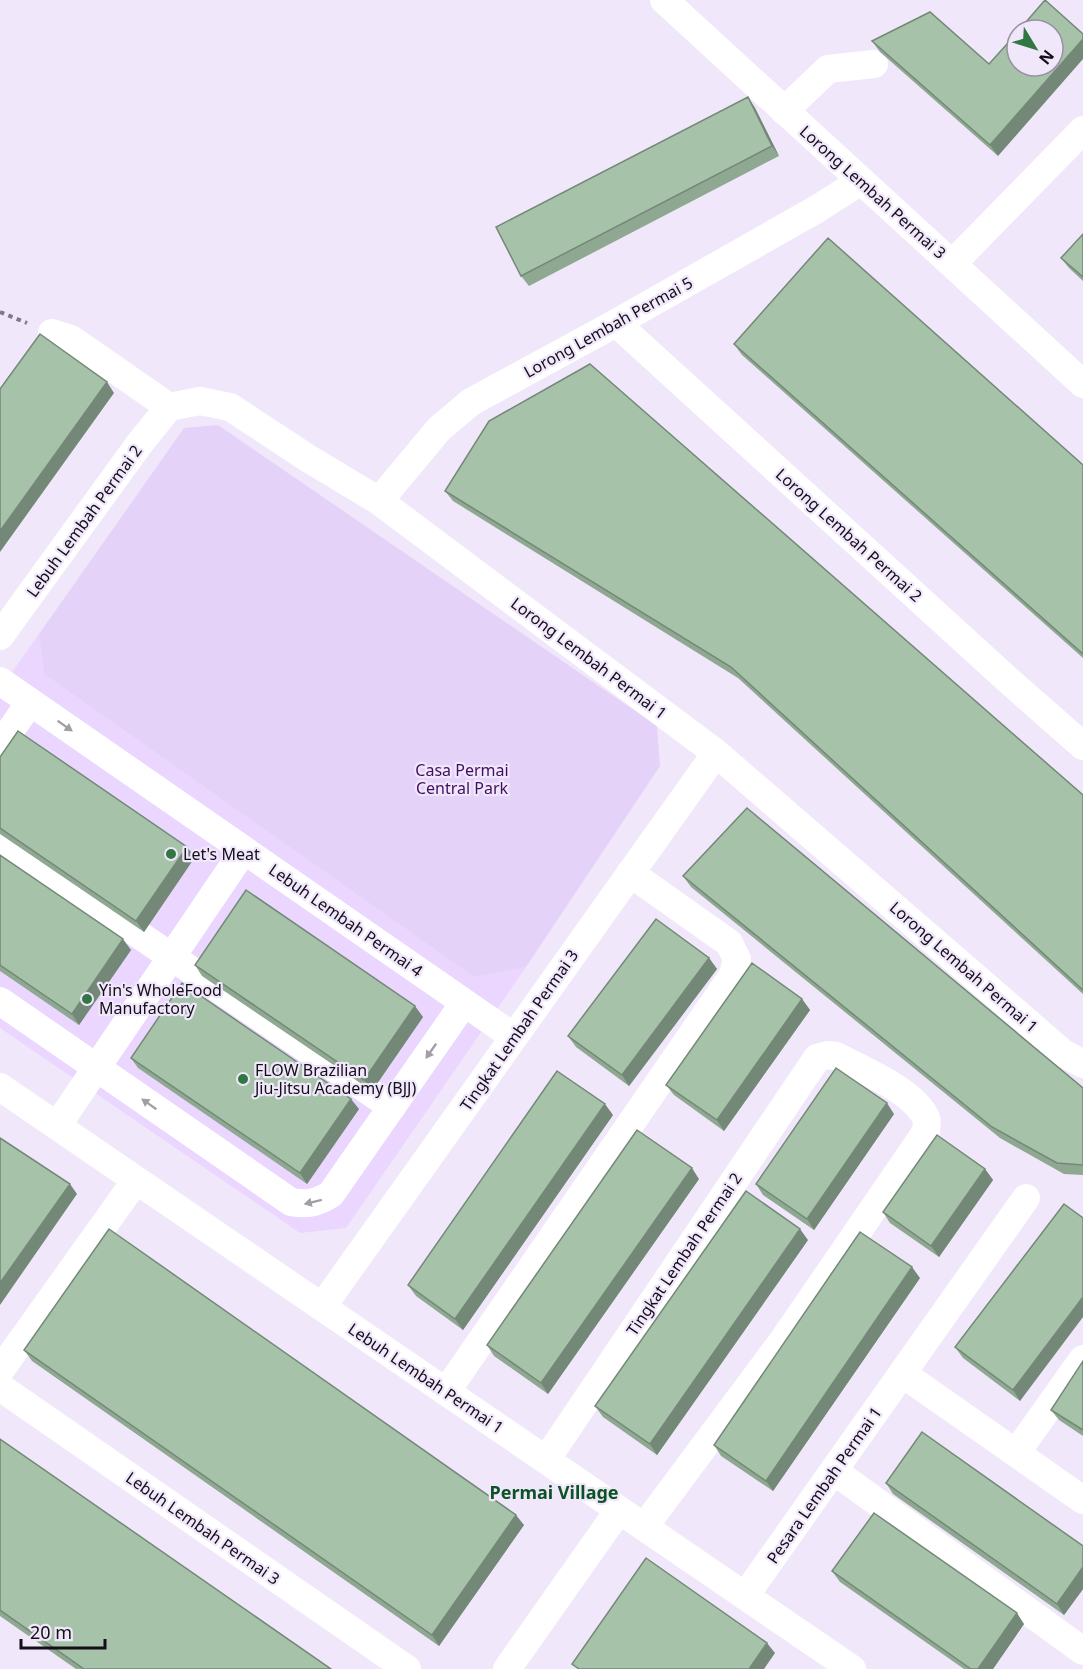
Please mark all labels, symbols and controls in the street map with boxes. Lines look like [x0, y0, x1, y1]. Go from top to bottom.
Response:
north arrow [1005, 18, 1065, 78]
text: N [1034, 45, 1059, 69]
street label: Lorong Lembah Permai 3 [795, 120, 951, 264]
street label: Lorong Lembah Permai 5 [520, 271, 696, 383]
street label: Lebuh Lembah Permai 2 [21, 440, 147, 602]
street label: Lorong Lembah Permai 2 [771, 463, 927, 607]
street label: Lorong Lembah Permai 1 [507, 592, 671, 724]
one-way arrow [57, 720, 73, 732]
park label: Casa Permai Central Park [415, 759, 509, 799]
place label: Let's Meat [183, 843, 260, 865]
marker: Let's Meat [164, 847, 178, 861]
street label: Lebuh Lembah Permai 4 [265, 858, 427, 982]
street label: Lorong Lembah Permai 1 [885, 896, 1043, 1038]
street label: Tingkat Lembah Permai 3 [455, 945, 583, 1115]
place label: Yin's WholeFood Manufactory [99, 979, 222, 1019]
marker: Yin's WholeFood Manufactory [80, 992, 94, 1006]
one-way arrow [425, 1042, 437, 1058]
place label: FLOW Brazilian Jiu-Jitsu Academy (BJJ) [253, 1059, 416, 1099]
marker: FLOW Brazilian Jiu-Jitsu Academy (BJJ) [236, 1072, 250, 1086]
one-way arrow [141, 1099, 157, 1110]
street label: Tingkat Lembah Permai 2 [621, 1168, 747, 1340]
one-way arrow [304, 1197, 322, 1207]
street label: Lebuh Lembah Permai 1 [344, 1318, 508, 1438]
street label: Pesara Lembah Permai 1 [761, 1402, 887, 1568]
street label: Lebuh Lembah Permai 3 [122, 1466, 284, 1590]
district label: Permai Village [489, 1480, 619, 1504]
scale bar [21, 1612, 105, 1650]
text: 20 m [30, 1620, 72, 1644]

